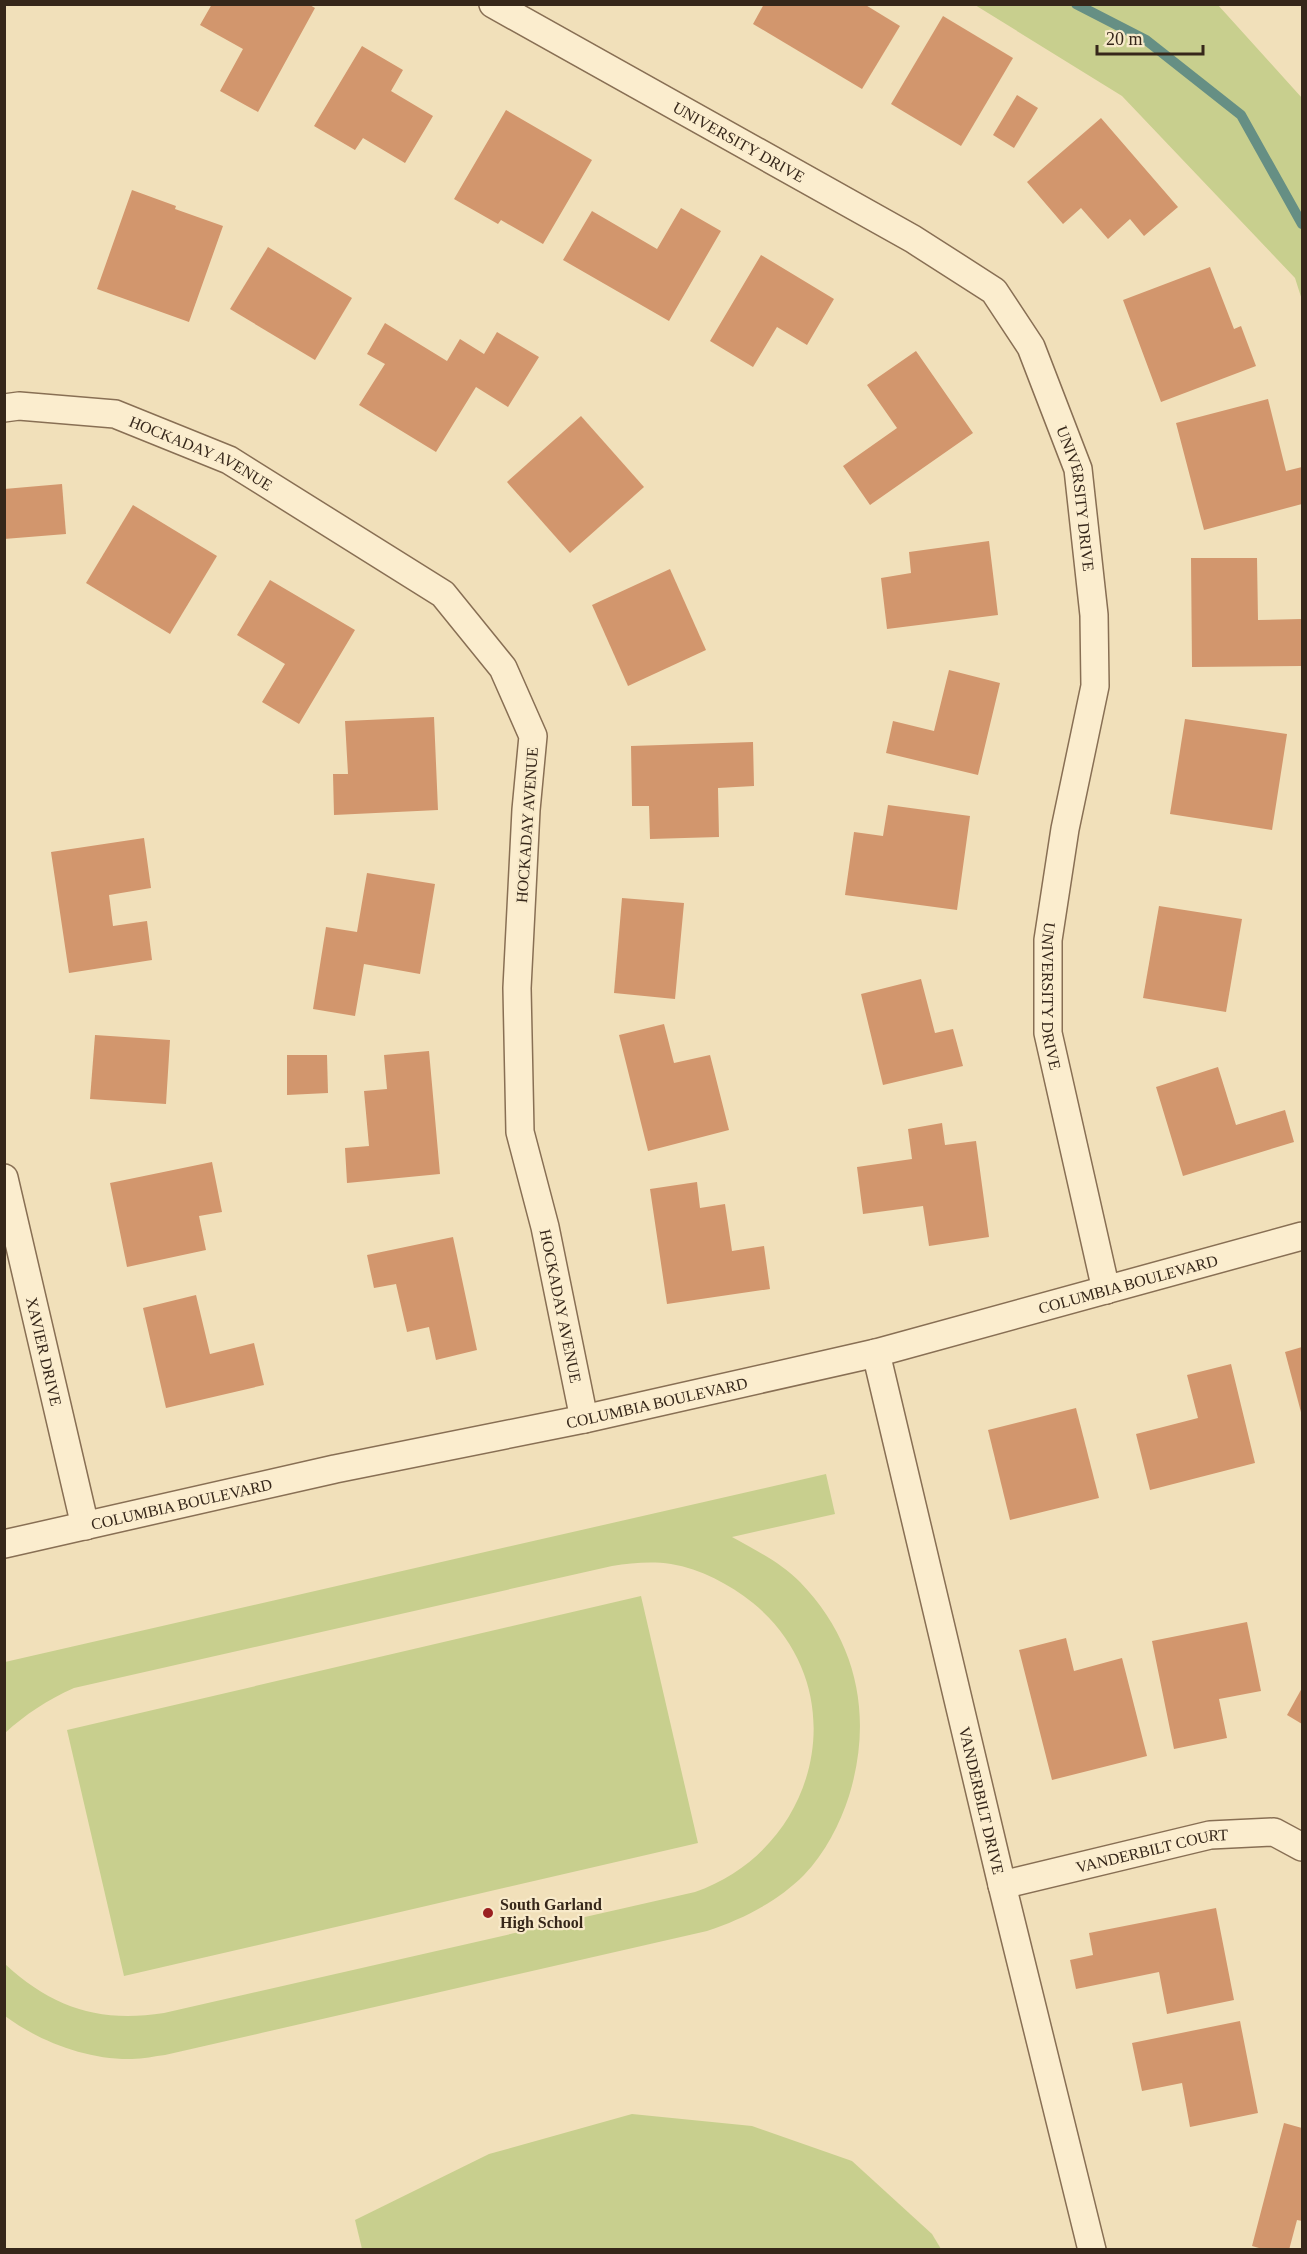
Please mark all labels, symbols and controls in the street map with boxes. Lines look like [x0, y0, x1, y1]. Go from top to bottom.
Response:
scale bar [1097, 18, 1204, 56]
text: 20 m [1106, 29, 1143, 49]
street label: UNIVERSITY DRIVE [670, 98, 808, 185]
street label: HOCKADAY AVENUE [127, 412, 276, 494]
street label: UNIVERSITY DRIVE [1054, 423, 1098, 572]
street label: HOCKADAY AVENUE [513, 746, 541, 904]
street label: UNIVERSITY DRIVE [1039, 921, 1065, 1071]
street label: HOCKADAY AVENUE [537, 1228, 585, 1384]
street label: COLUMBIA BOULEVARD [1036, 1251, 1219, 1317]
street label: XAVIER DRIVE [23, 1295, 65, 1407]
street label: COLUMBIA BOULEVARD [565, 1374, 749, 1431]
street label: COLUMBIA BOULEVARD [89, 1475, 274, 1533]
street label: VANDERBILT DRIVE [956, 1725, 1008, 1876]
street label: VANDERBILT COURT [1074, 1826, 1229, 1875]
place label: South Garland High School [500, 1896, 602, 1932]
marker: South Garland High School [481, 1906, 495, 1920]

